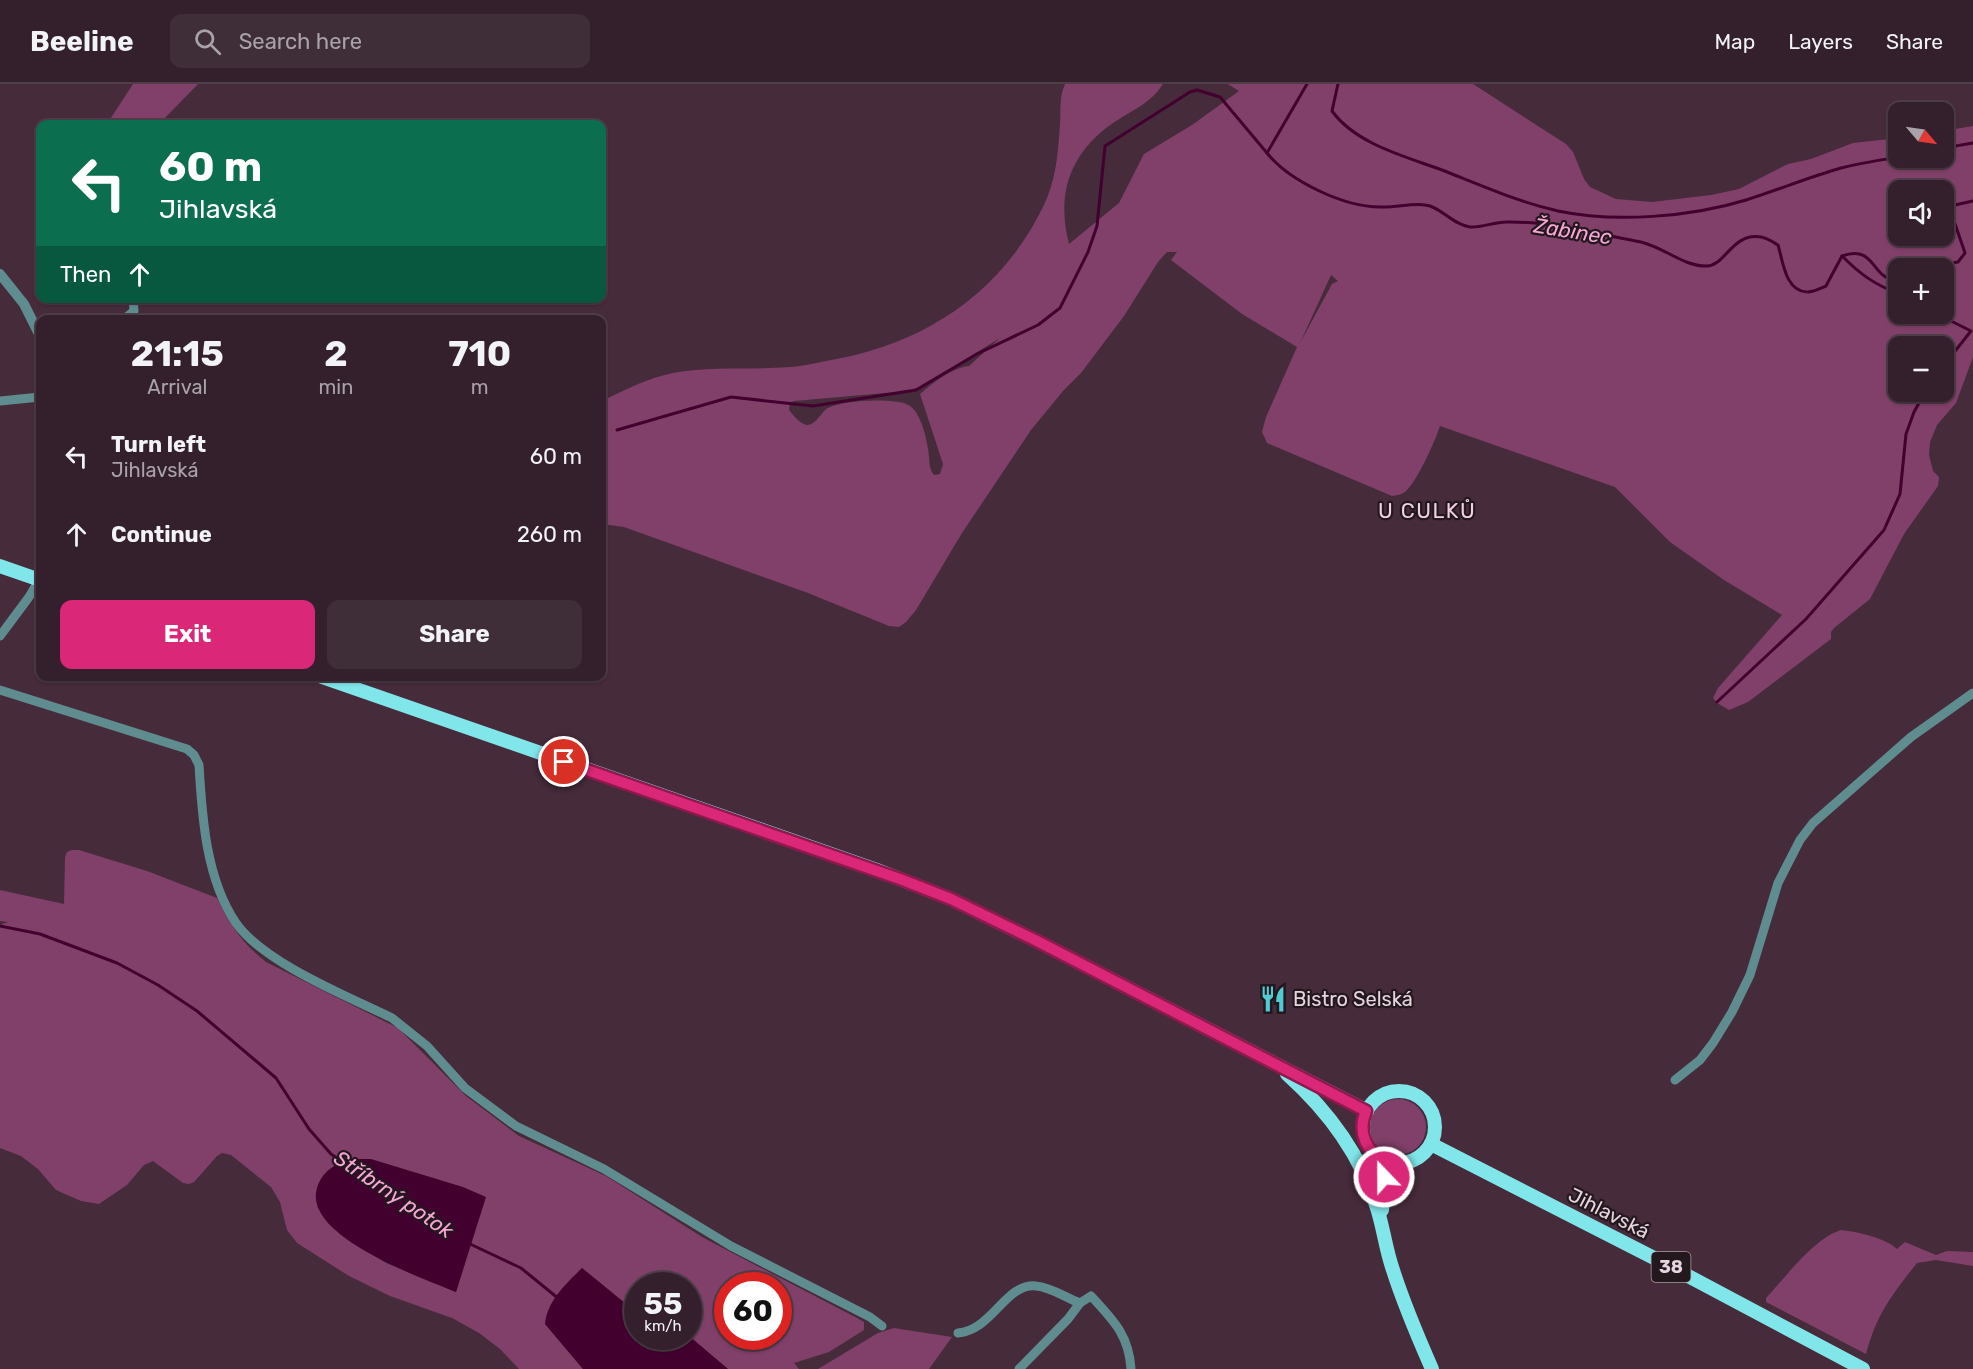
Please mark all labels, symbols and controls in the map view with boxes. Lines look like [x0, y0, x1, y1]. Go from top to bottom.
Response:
search box [170, 14, 590, 68]
text: Beeline [30, 25, 134, 58]
icon: search [191, 25, 224, 58]
text: Search here [239, 28, 362, 55]
text: Map [1714, 29, 1755, 54]
text: Layers [1788, 29, 1853, 54]
text: Share [1886, 29, 1943, 54]
north arrow [1888, 102, 1954, 168]
map controls [1888, 102, 1954, 402]
text: 60 m [159, 142, 262, 192]
icon: left [60, 144, 138, 222]
button: sound [1888, 180, 1954, 246]
text: Jihlavská [159, 193, 277, 225]
water label: Žabinec [1531, 212, 1614, 249]
icon: ahead [123, 258, 156, 291]
button: + [1888, 258, 1954, 324]
text: Then [60, 261, 111, 288]
text: 21:15 [131, 332, 224, 375]
text: 2 [324, 332, 348, 375]
text: 710 [448, 332, 511, 375]
button: − [1888, 336, 1954, 402]
text: Arrival [147, 375, 207, 399]
text: min [319, 375, 353, 399]
text: m [471, 375, 489, 399]
text: Turn left [111, 431, 206, 458]
icon: left [60, 440, 93, 473]
text: 60 m [530, 443, 582, 470]
text: Jihlavská [111, 458, 199, 482]
district label: U CULKŮ [1378, 498, 1476, 523]
icon: ahead [60, 518, 93, 551]
text: Continue [111, 521, 212, 548]
text: 260 m [517, 521, 582, 548]
button: Exit [60, 600, 315, 669]
button: Share [327, 600, 582, 669]
pin [538, 736, 589, 787]
icon: arrive [547, 745, 580, 778]
restaurant icon: Bistro Selská [1258, 984, 1288, 1014]
place label: Bistro Selská [1293, 987, 1413, 1011]
water label: Stříbrný potok [329, 1145, 459, 1244]
position arrow [1352, 1145, 1416, 1209]
street label: Jihlavská [1565, 1182, 1653, 1244]
road number: 38 [1652, 1252, 1690, 1282]
speed limit sign: 60 [714, 1272, 792, 1350]
text: 55 [644, 1286, 682, 1322]
text: km/h [644, 1317, 682, 1335]

